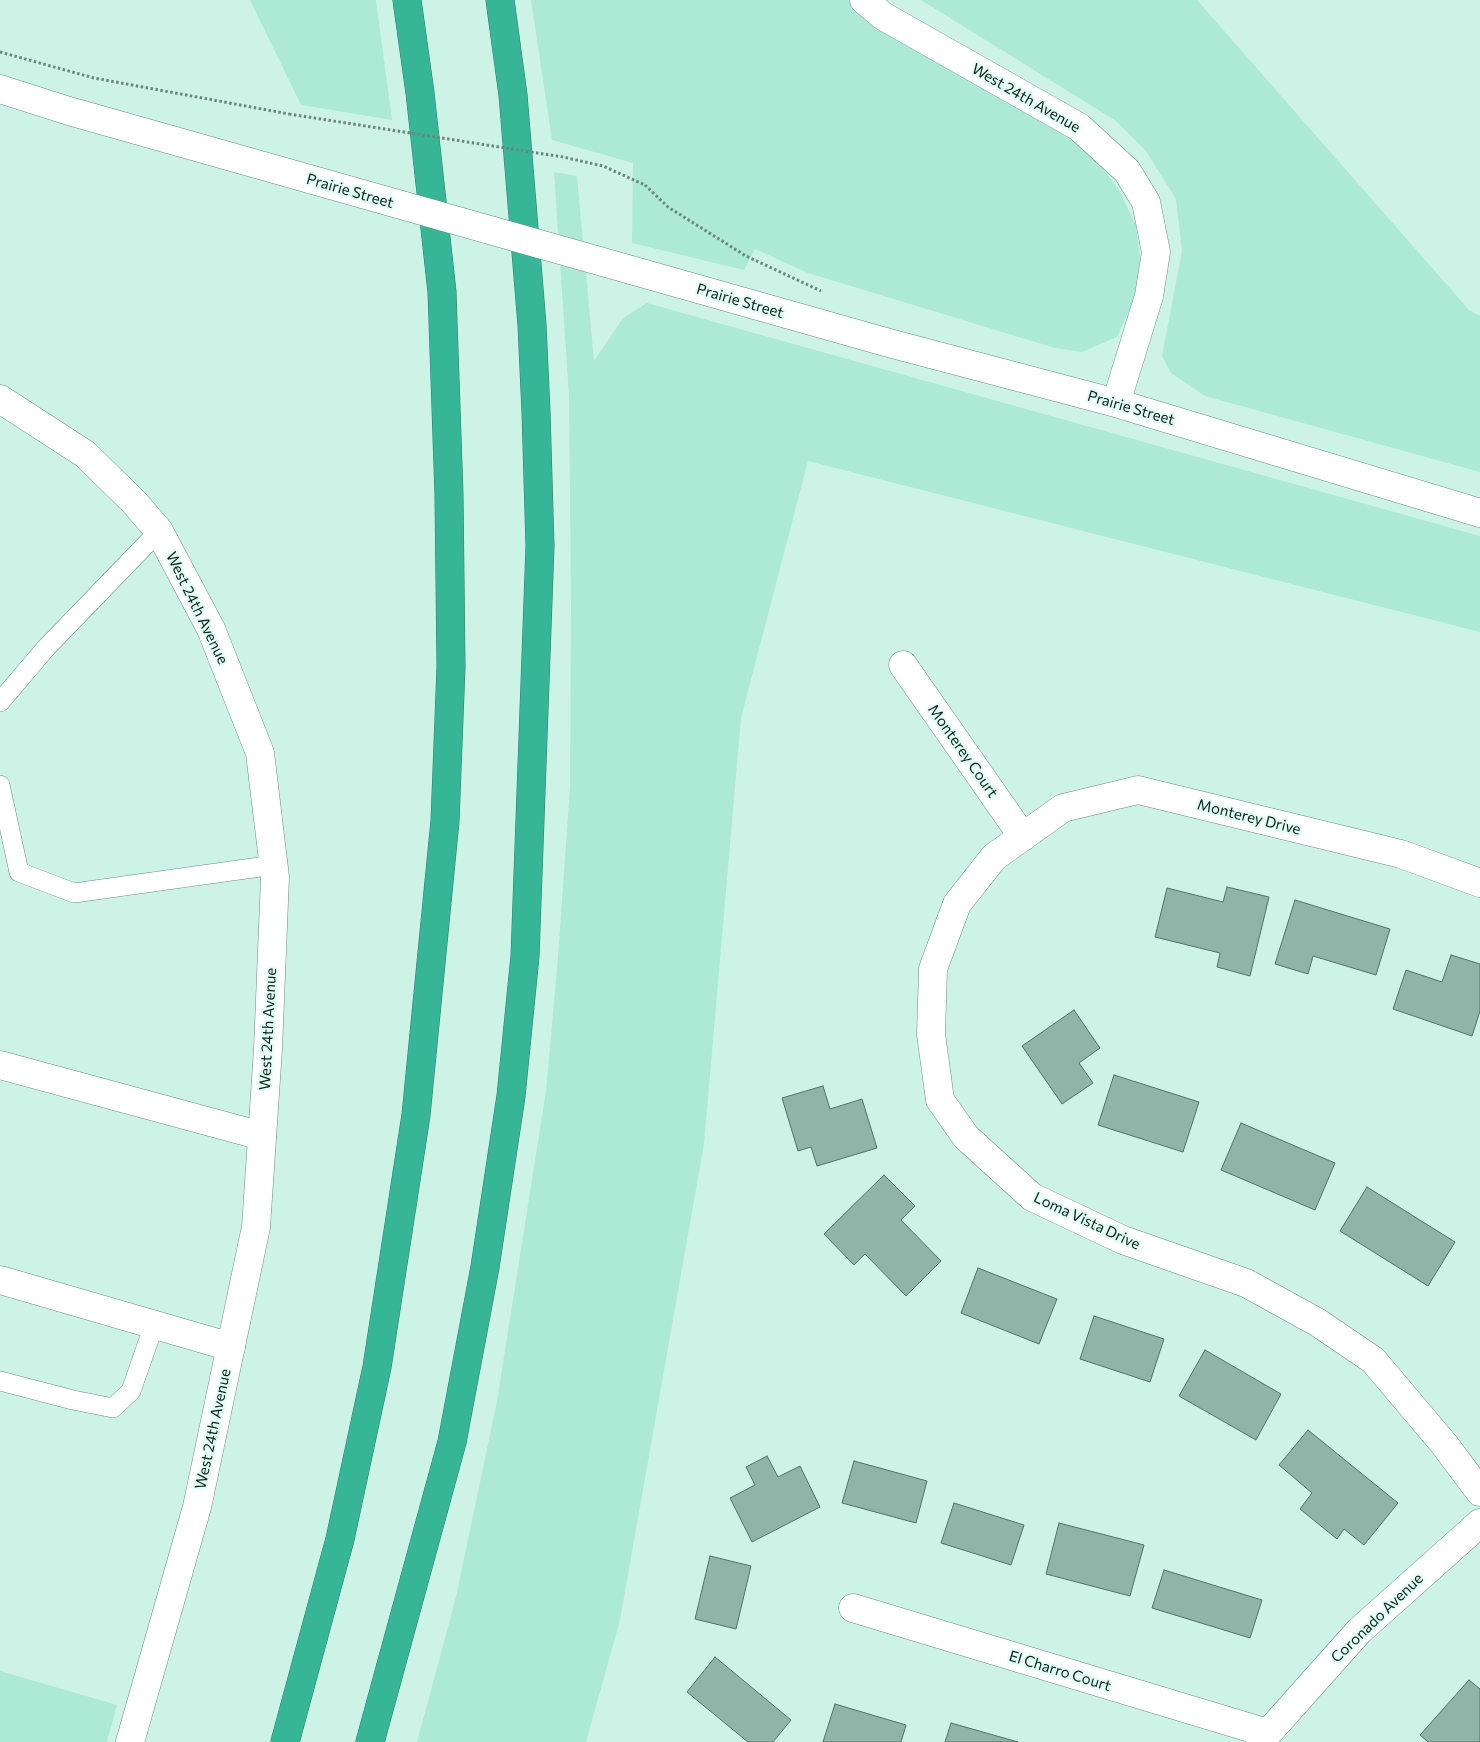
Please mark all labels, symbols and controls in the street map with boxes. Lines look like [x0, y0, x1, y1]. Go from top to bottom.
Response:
street label: West 24th Avenue [968, 60, 1084, 136]
street label: Prairie Street [304, 170, 396, 212]
street label: Prairie Street [694, 280, 786, 322]
street label: Prairie Street [1085, 387, 1177, 429]
street label: West 24th Avenue [162, 549, 232, 667]
street label: Monterey Court [924, 701, 1002, 801]
street label: Monterey Drive [1195, 795, 1303, 839]
street label: West 24th Avenue [256, 967, 280, 1091]
street label: Loma Vista Drive [1031, 1188, 1143, 1254]
street label: West 24th Avenue [191, 1367, 235, 1491]
street label: Coronado Avenue [1327, 1570, 1427, 1666]
street label: El Charro Court [1007, 1647, 1113, 1695]

